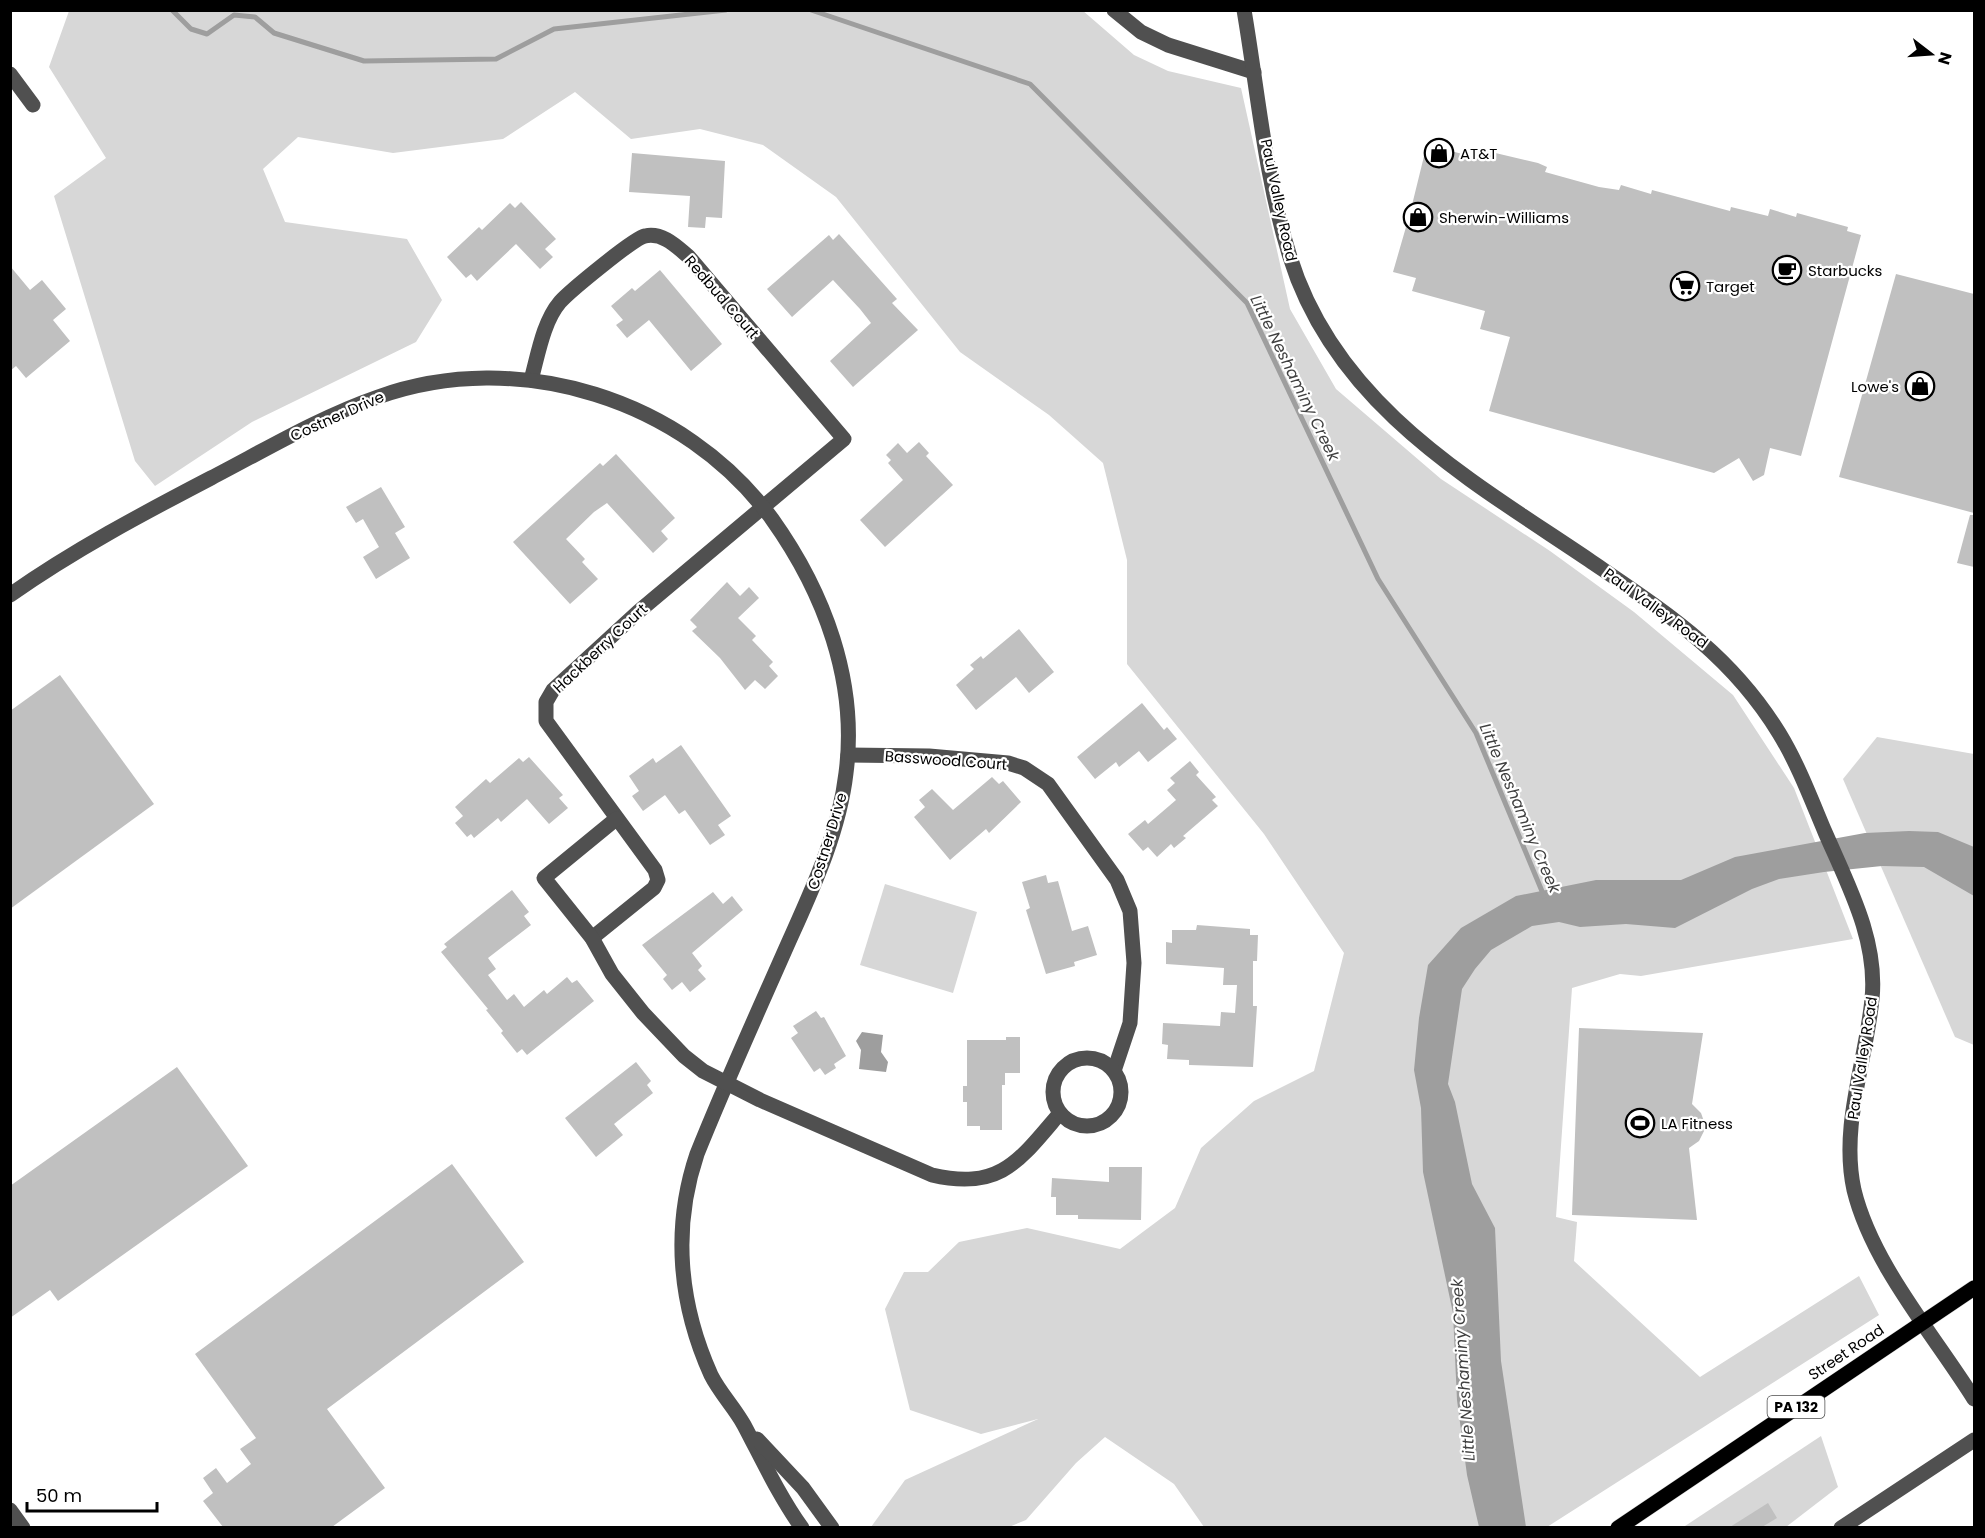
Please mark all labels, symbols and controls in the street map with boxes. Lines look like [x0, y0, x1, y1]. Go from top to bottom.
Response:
north arrow [1901, 24, 1961, 84]
text: N [1932, 49, 1958, 67]
street label: Paul Valley Road [1256, 137, 1302, 263]
shop icon: AT&T [1423, 137, 1455, 169]
place label: AT&T [1460, 143, 1497, 164]
shop icon: Sherwin-Williams [1402, 201, 1434, 233]
place label: Sherwin-Williams [1439, 207, 1569, 228]
street label: Redbud Court [680, 251, 764, 343]
cafe icon: Starbucks [1771, 254, 1803, 286]
place label: Starbucks [1808, 260, 1883, 281]
supermarket icon: Target [1669, 270, 1701, 302]
place label: Target [1706, 276, 1755, 297]
water label: Little Neshaminy Creek [1245, 291, 1346, 466]
shop icon: Lowe's [1904, 370, 1936, 402]
place label: Lowe's [1851, 376, 1899, 397]
street label: Costner Drive [287, 386, 387, 446]
street label: Paul Valley Road [1599, 563, 1713, 653]
street label: Hackberry Court [548, 599, 652, 697]
water label: Little Neshaminy Creek [1474, 719, 1567, 897]
street label: Basswood Court [884, 745, 1008, 775]
street label: Costner Drive [802, 790, 852, 892]
street label: Paul Valley Road [1842, 995, 1882, 1121]
sports icon: LA Fitness [1624, 1107, 1656, 1139]
place label: LA Fitness [1661, 1113, 1733, 1134]
water label: Little Neshaminy Creek [1445, 1277, 1481, 1462]
street label: Street Road [1804, 1319, 1888, 1385]
road number: PA 132 [1768, 1396, 1824, 1418]
scale bar [27, 1475, 158, 1513]
text: 50 m [36, 1483, 82, 1508]

